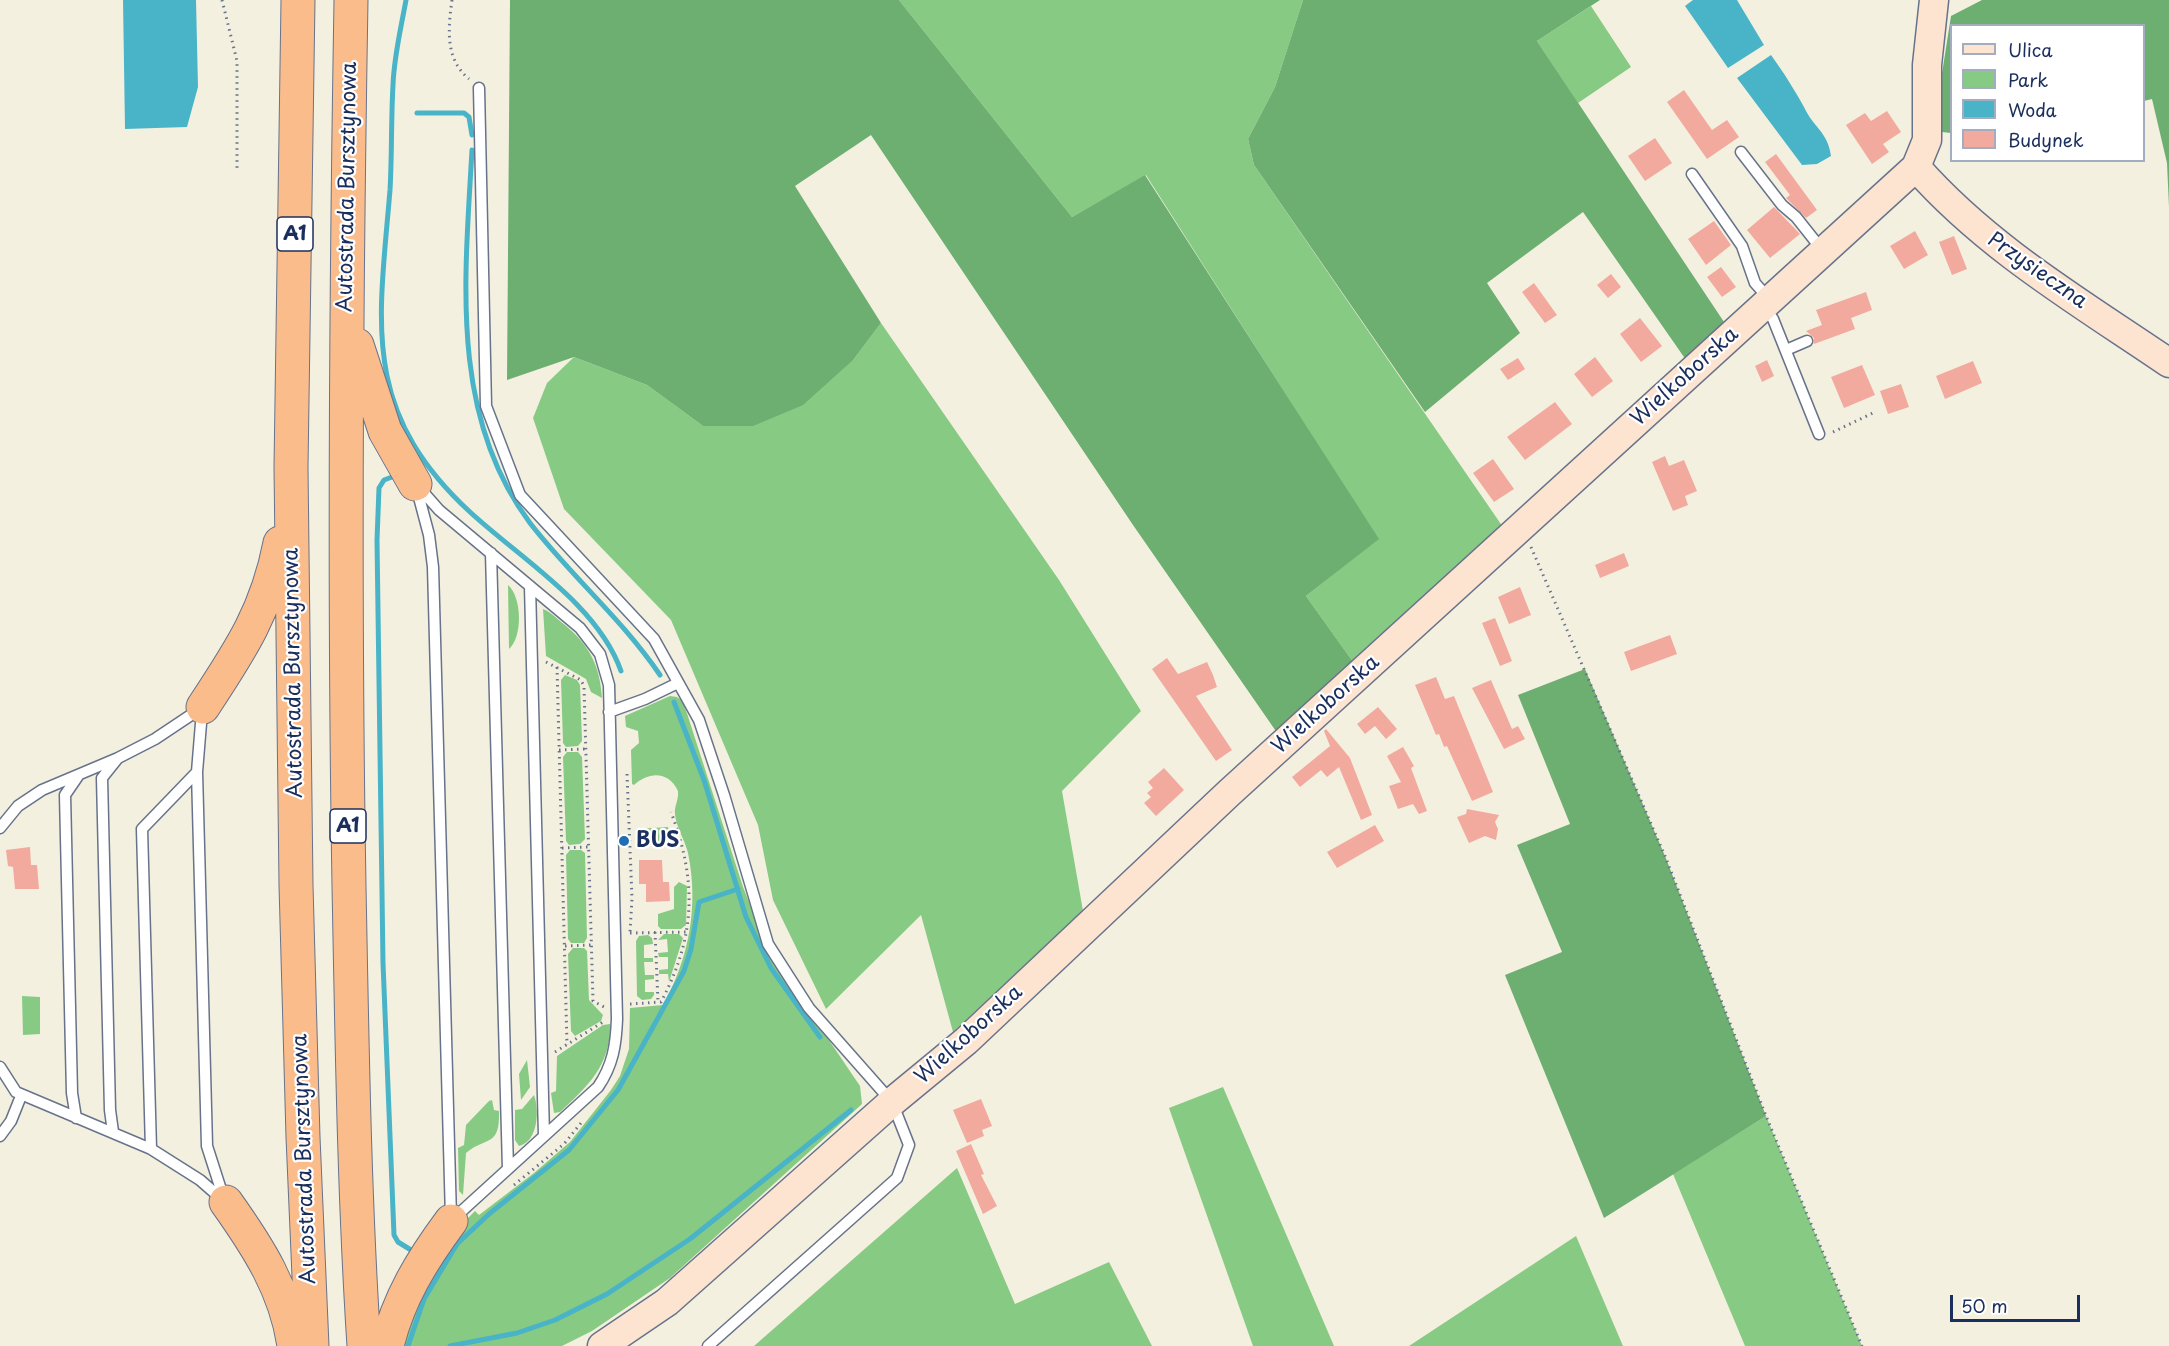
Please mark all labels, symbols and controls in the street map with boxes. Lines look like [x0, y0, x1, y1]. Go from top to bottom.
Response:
legend [1950, 24, 2145, 162]
text: Ulica [2008, 36, 2053, 63]
street label: Autostrada Bursztynowa [333, 62, 363, 312]
text: Park [2008, 66, 2048, 93]
text: Woda [2008, 96, 2057, 123]
text: Budynek [2008, 126, 2084, 153]
road number: A1 [277, 217, 313, 251]
street label: Przysieczna [1982, 227, 2092, 315]
street label: Wielkoborska [1626, 322, 1744, 432]
street label: Autostrada Bursztynowa [279, 548, 309, 798]
street label: Wielkoborska [1267, 650, 1385, 760]
road number: A1 [330, 809, 366, 843]
place label: BUS [636, 828, 679, 854]
marker: BUS [617, 834, 631, 848]
street label: Wielkoborska [910, 980, 1028, 1090]
street label: Autostrada Bursztynowa [288, 1033, 322, 1285]
scale bar [1953, 1283, 2084, 1321]
text: 50 m [1961, 1292, 2008, 1319]

